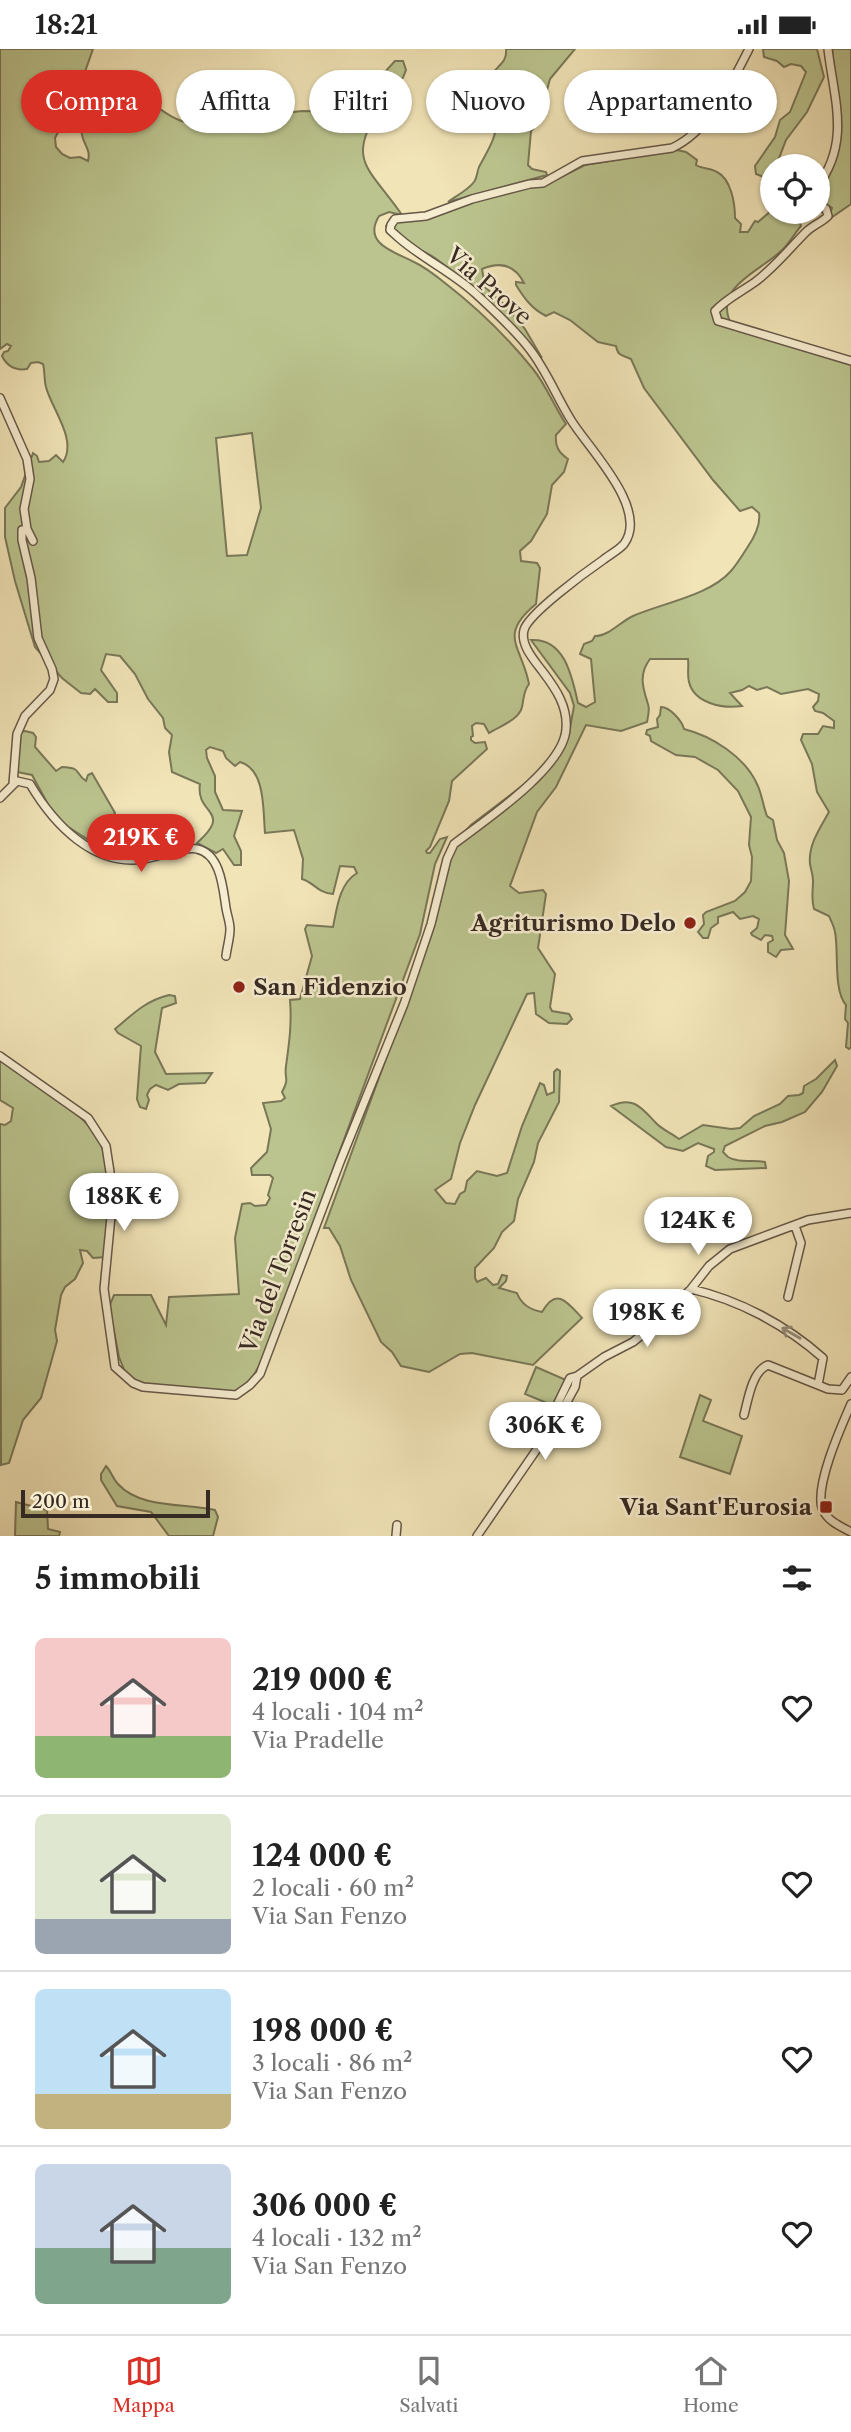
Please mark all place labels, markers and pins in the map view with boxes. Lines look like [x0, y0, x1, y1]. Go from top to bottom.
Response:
pin: 219K € [84, 815, 198, 874]
place label: Agriturismo Delo [470, 909, 676, 937]
marker: Agriturismo Delo [682, 915, 698, 931]
place label: San Fidenzio [253, 973, 407, 1001]
marker: San Fidenzio [231, 979, 247, 995]
pin: 188K € [67, 1173, 181, 1233]
pin: 124K € [641, 1197, 755, 1257]
pin: 198K € [590, 1289, 704, 1349]
pin: 306K € [488, 1403, 602, 1462]
place label: Via Sant'Eurosia [619, 1493, 813, 1521]
marker: Via Sant'Eurosia [818, 1499, 834, 1515]

